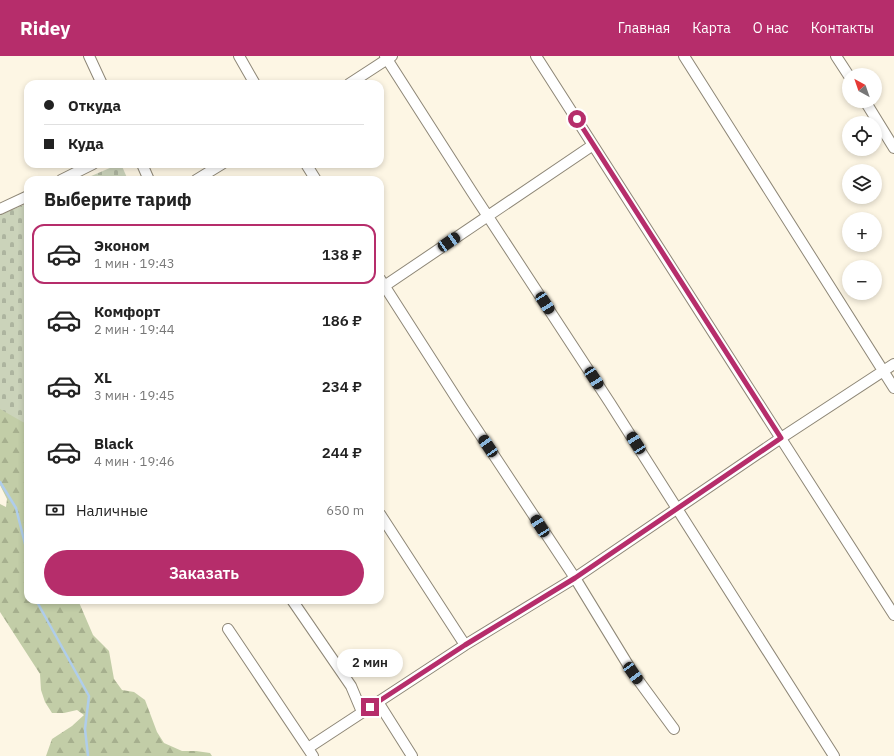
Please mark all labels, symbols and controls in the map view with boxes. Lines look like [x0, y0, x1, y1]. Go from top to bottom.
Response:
text: Ridey [20, 16, 70, 40]
text: Главная [618, 19, 670, 37]
text: Карта [692, 19, 731, 37]
text: О нас [753, 19, 789, 37]
text: Контакты [811, 19, 874, 37]
north arrow [842, 68, 882, 108]
map controls [842, 68, 882, 300]
text: Откуда [68, 96, 121, 115]
route start [568, 110, 586, 128]
button: locate [842, 116, 882, 156]
text: Куда [68, 134, 104, 153]
button: layers [842, 164, 882, 204]
text: Выберите тариф [44, 188, 191, 211]
button: + [842, 212, 882, 252]
car [436, 230, 462, 254]
icon: car [46, 236, 82, 272]
text: Эконом [94, 236, 150, 255]
text: 138 ₽ [322, 245, 362, 264]
text: 1 мин · 19:43 [94, 255, 175, 272]
button: − [842, 260, 882, 300]
car [533, 290, 557, 316]
icon: car [46, 302, 82, 338]
text: Комфорт [94, 302, 160, 321]
text: 186 ₽ [322, 311, 362, 330]
text: 2 мин · 19:44 [94, 321, 175, 338]
car [582, 365, 606, 391]
icon: car [46, 368, 82, 404]
text: XL [94, 368, 112, 387]
text: 234 ₽ [322, 377, 362, 396]
text: 3 мин · 19:45 [94, 387, 175, 404]
car [624, 430, 648, 456]
car [476, 433, 500, 459]
icon: car [46, 434, 82, 470]
text: Black [94, 434, 134, 453]
text: 244 ₽ [322, 443, 362, 462]
text: 4 мин · 19:46 [94, 453, 175, 470]
icon: cash [44, 499, 66, 521]
text: Наличные [76, 501, 148, 520]
text: 650 m [326, 502, 364, 519]
car [528, 513, 552, 539]
button: Заказать [44, 550, 364, 596]
callout: 2 мин [337, 649, 403, 677]
text: 2 мин [352, 654, 388, 671]
car [621, 660, 645, 686]
route end [361, 698, 379, 716]

